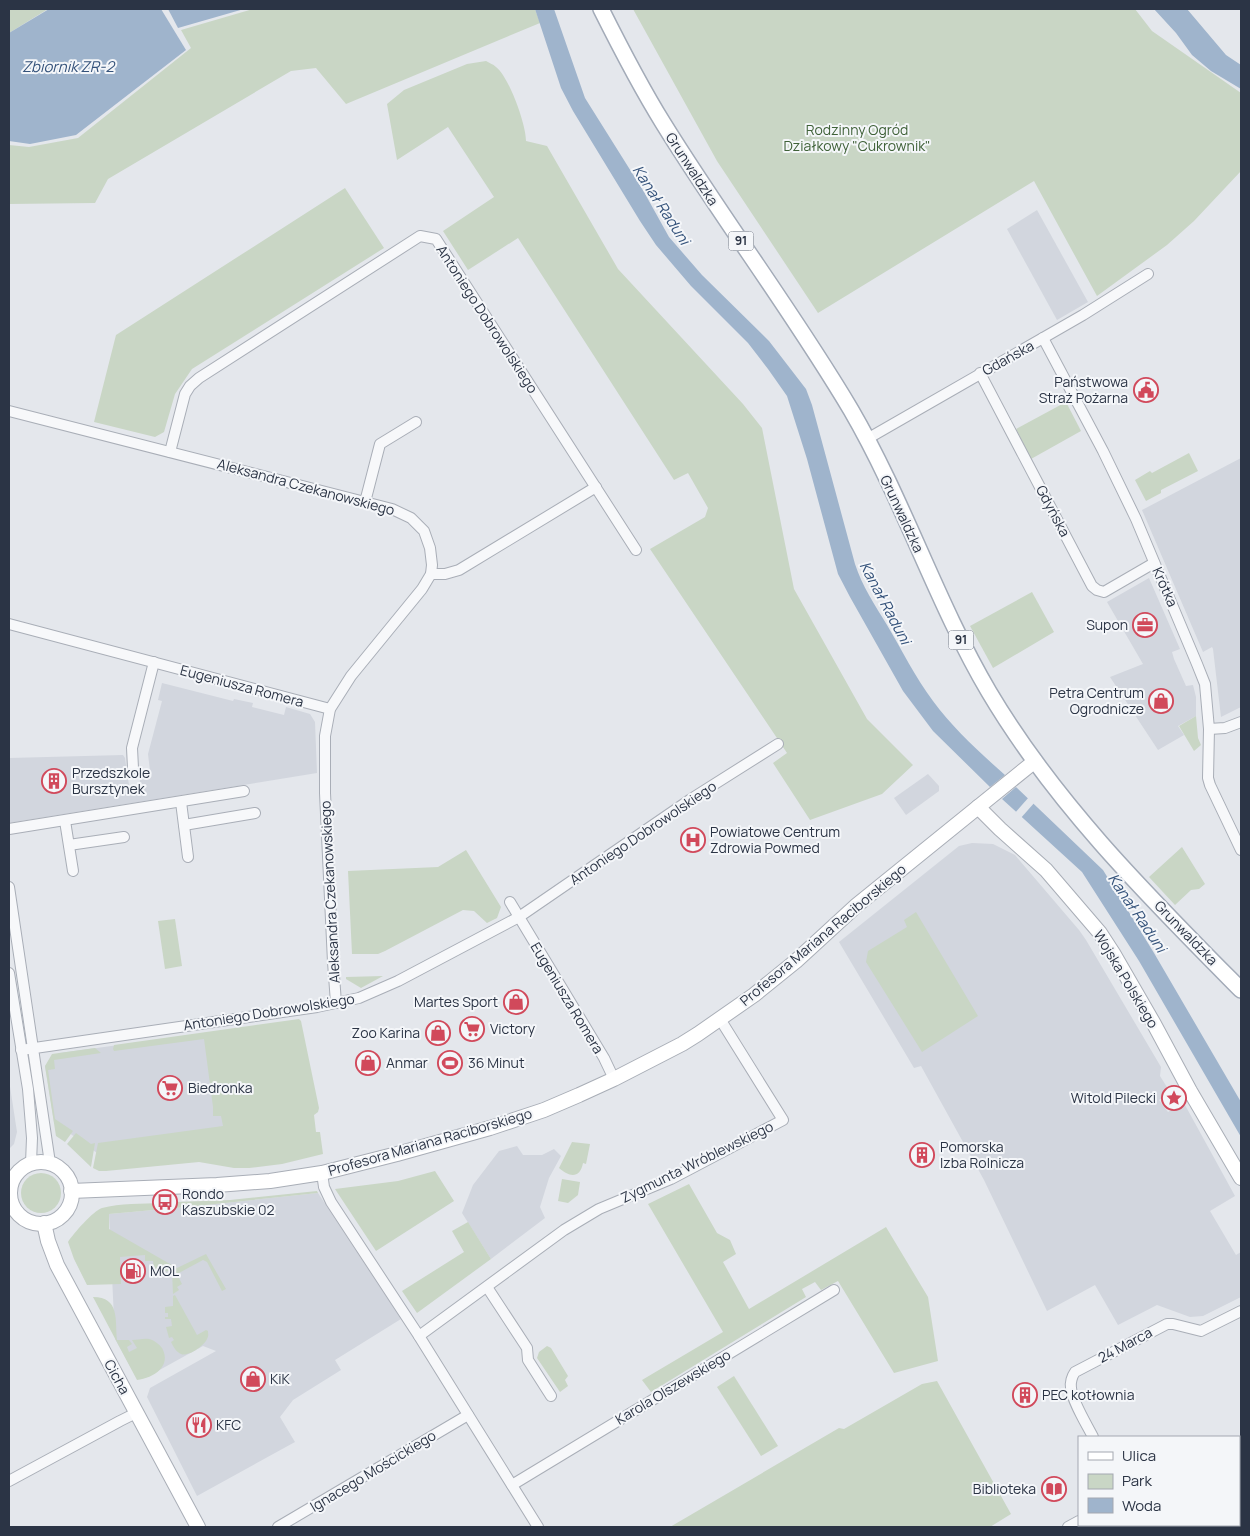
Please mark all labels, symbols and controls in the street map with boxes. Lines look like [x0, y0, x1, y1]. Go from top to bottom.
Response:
water label: Zbiornik ZR-2 [22, 56, 116, 77]
park label: Rodzinny Ogród Działkowy "Cukrownik" [783, 120, 931, 155]
street label: Grunwaldzka [662, 129, 723, 209]
water label: Kanał Raduni [628, 161, 696, 251]
road number: 91 [728, 232, 754, 250]
street label: Antoniego Dobrowolskiego [432, 241, 543, 397]
street label: Gdańska [979, 336, 1037, 380]
place label: Państwowa Straż Pożarna [1039, 372, 1128, 407]
public building icon: Państwowa Straż Pożarna [1133, 377, 1159, 403]
street label: Aleksandra Czekanowskiego [215, 454, 397, 519]
street label: Grunwaldzka [876, 472, 929, 556]
street label: Gdyńska [1032, 482, 1075, 540]
water label: Kanał Raduni [855, 558, 917, 650]
street label: Krótka [1148, 564, 1183, 610]
office icon: Supon [1132, 612, 1158, 638]
place label: Supon [1086, 615, 1128, 634]
road number: 91 [948, 630, 974, 650]
street label: Eugeniusza Romera [178, 660, 306, 711]
place label: Petra Centrum Ogrodnicze [1049, 683, 1144, 718]
shop icon: Petra Centrum Ogrodnicze [1148, 688, 1174, 714]
place label: Przedszkole Bursztynek [72, 763, 150, 798]
building icon: Przedszkole Bursztynek [41, 768, 67, 794]
street label: Antoniego Dobrowolskiego [566, 776, 720, 889]
street label: Aleksandra Czekanowskiego [315, 800, 344, 984]
place label: Powiatowe Centrum Zdrowia Powmed [710, 822, 840, 857]
hospital icon: Powiatowe Centrum Zdrowia Powmed [680, 827, 706, 853]
street label: Profesora Mariana Raciborskiego [736, 860, 910, 1010]
water label: Kanał Raduni [1103, 869, 1173, 958]
street label: Grunwaldzka [1151, 896, 1222, 969]
street label: Wojska Polskiego [1090, 926, 1163, 1031]
street label: Eugeniusza Romera [527, 938, 608, 1057]
street label: Antoniego Dobrowolskiego [182, 989, 356, 1034]
shop icon: Martes Sport [503, 989, 529, 1015]
place label: Martes Sport [414, 992, 498, 1011]
supermarket icon: Victory [459, 1016, 485, 1042]
place label: Victory [490, 1019, 536, 1038]
shop icon: Zoo Karina [425, 1020, 451, 1046]
place label: Zoo Karina [352, 1023, 420, 1042]
shop icon: Anmar [355, 1050, 381, 1076]
sports icon: 36 Minut [437, 1050, 463, 1076]
place label: Anmar [386, 1053, 428, 1072]
place label: 36 Minut [468, 1053, 525, 1072]
supermarket icon: Biedronka [157, 1075, 183, 1101]
place label: Biedronka [188, 1078, 253, 1097]
place icon: Witold Pilecki [1161, 1085, 1187, 1111]
place label: Witold Pilecki [1071, 1088, 1156, 1107]
street label: Profesora Mariana Raciborskiego [326, 1103, 534, 1180]
street label: Zygmunta Wróblewskiego [617, 1116, 776, 1207]
place label: Pomorska Izba Rolnicza [940, 1137, 1024, 1172]
building icon: Pomorska Izba Rolnicza [909, 1142, 935, 1168]
place label: Rondo Kaszubskie 02 [182, 1184, 274, 1219]
bus stop icon: Rondo Kaszubskie 02 [152, 1189, 178, 1215]
fuel station icon: MOL [120, 1258, 146, 1284]
place label: MOL [150, 1261, 179, 1280]
street label: 24 Marca [1094, 1322, 1155, 1367]
street label: Karola Olszewskiego [612, 1345, 734, 1429]
street label: Cicha [100, 1356, 135, 1398]
shop icon: KiK [240, 1366, 266, 1392]
place label: KiK [270, 1369, 291, 1388]
building icon: PEC kotłownia [1012, 1382, 1038, 1408]
place label: PEC kotłownia [1042, 1385, 1134, 1404]
restaurant icon: KFC [186, 1412, 212, 1438]
place label: KFC [216, 1415, 241, 1434]
street label: Ignacego Mościckiego [306, 1425, 439, 1516]
legend [1078, 1436, 1240, 1526]
text: Ulica [1122, 1445, 1156, 1466]
text: Park [1122, 1470, 1152, 1491]
library icon: Biblioteka [1041, 1476, 1067, 1502]
place label: Biblioteka [973, 1479, 1036, 1498]
text: Woda [1122, 1495, 1161, 1516]

